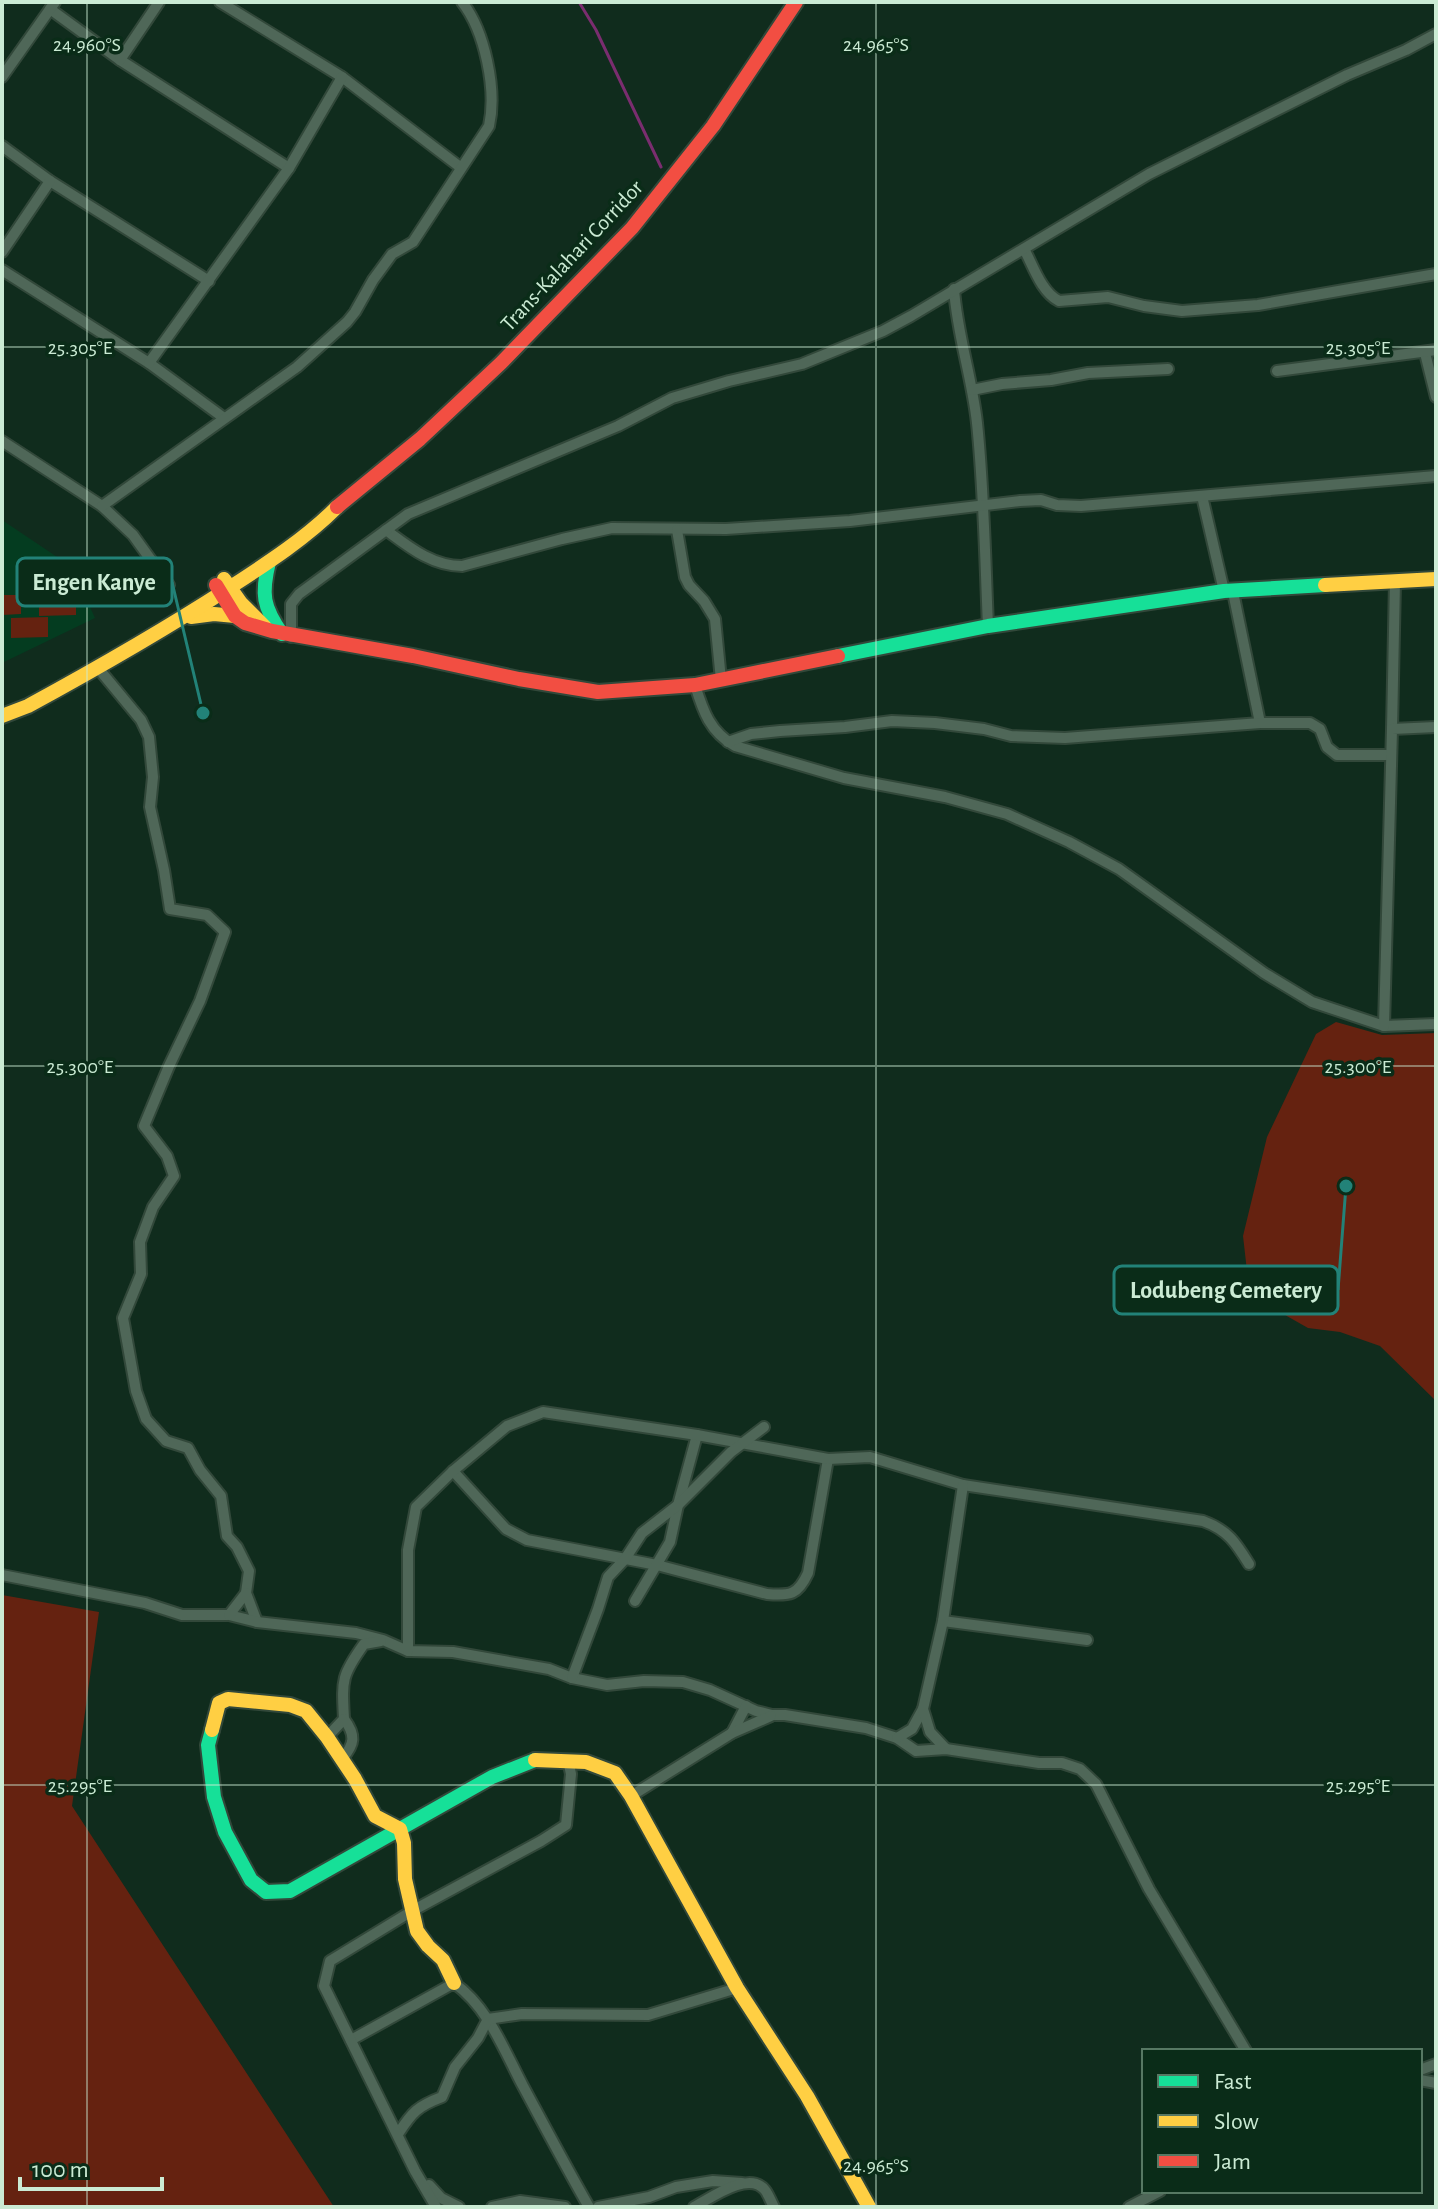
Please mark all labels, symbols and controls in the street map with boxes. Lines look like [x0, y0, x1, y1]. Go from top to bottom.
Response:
text: 24.960°S [53, 35, 121, 55]
text: 24.965°S [843, 35, 909, 55]
street label: Trans-Kalahari Corridor [497, 176, 647, 335]
text: 25.305°E [48, 338, 113, 358]
text: 25.305°E [1326, 338, 1391, 358]
callout: Engen Kanye [17, 558, 172, 606]
text: Engen Kanye [32, 571, 156, 595]
text: 25.300°E [47, 1057, 114, 1077]
text: 25.300°E [1325, 1057, 1392, 1077]
callout: Lodubeng Cemetery [1114, 1266, 1338, 1314]
text: Lodubeng Cemetery [1130, 1279, 1322, 1303]
text: 25.295°E [48, 1776, 113, 1796]
text: 25.295°E [1326, 1776, 1391, 1796]
legend [1142, 2049, 1422, 2193]
text: Fast [1214, 2070, 1252, 2094]
text: Slow [1214, 2110, 1259, 2134]
scale bar [20, 2141, 162, 2191]
text: Jam [1214, 2150, 1251, 2174]
text: 24.965°S [843, 2156, 909, 2176]
text: 100 m [32, 2158, 89, 2182]

